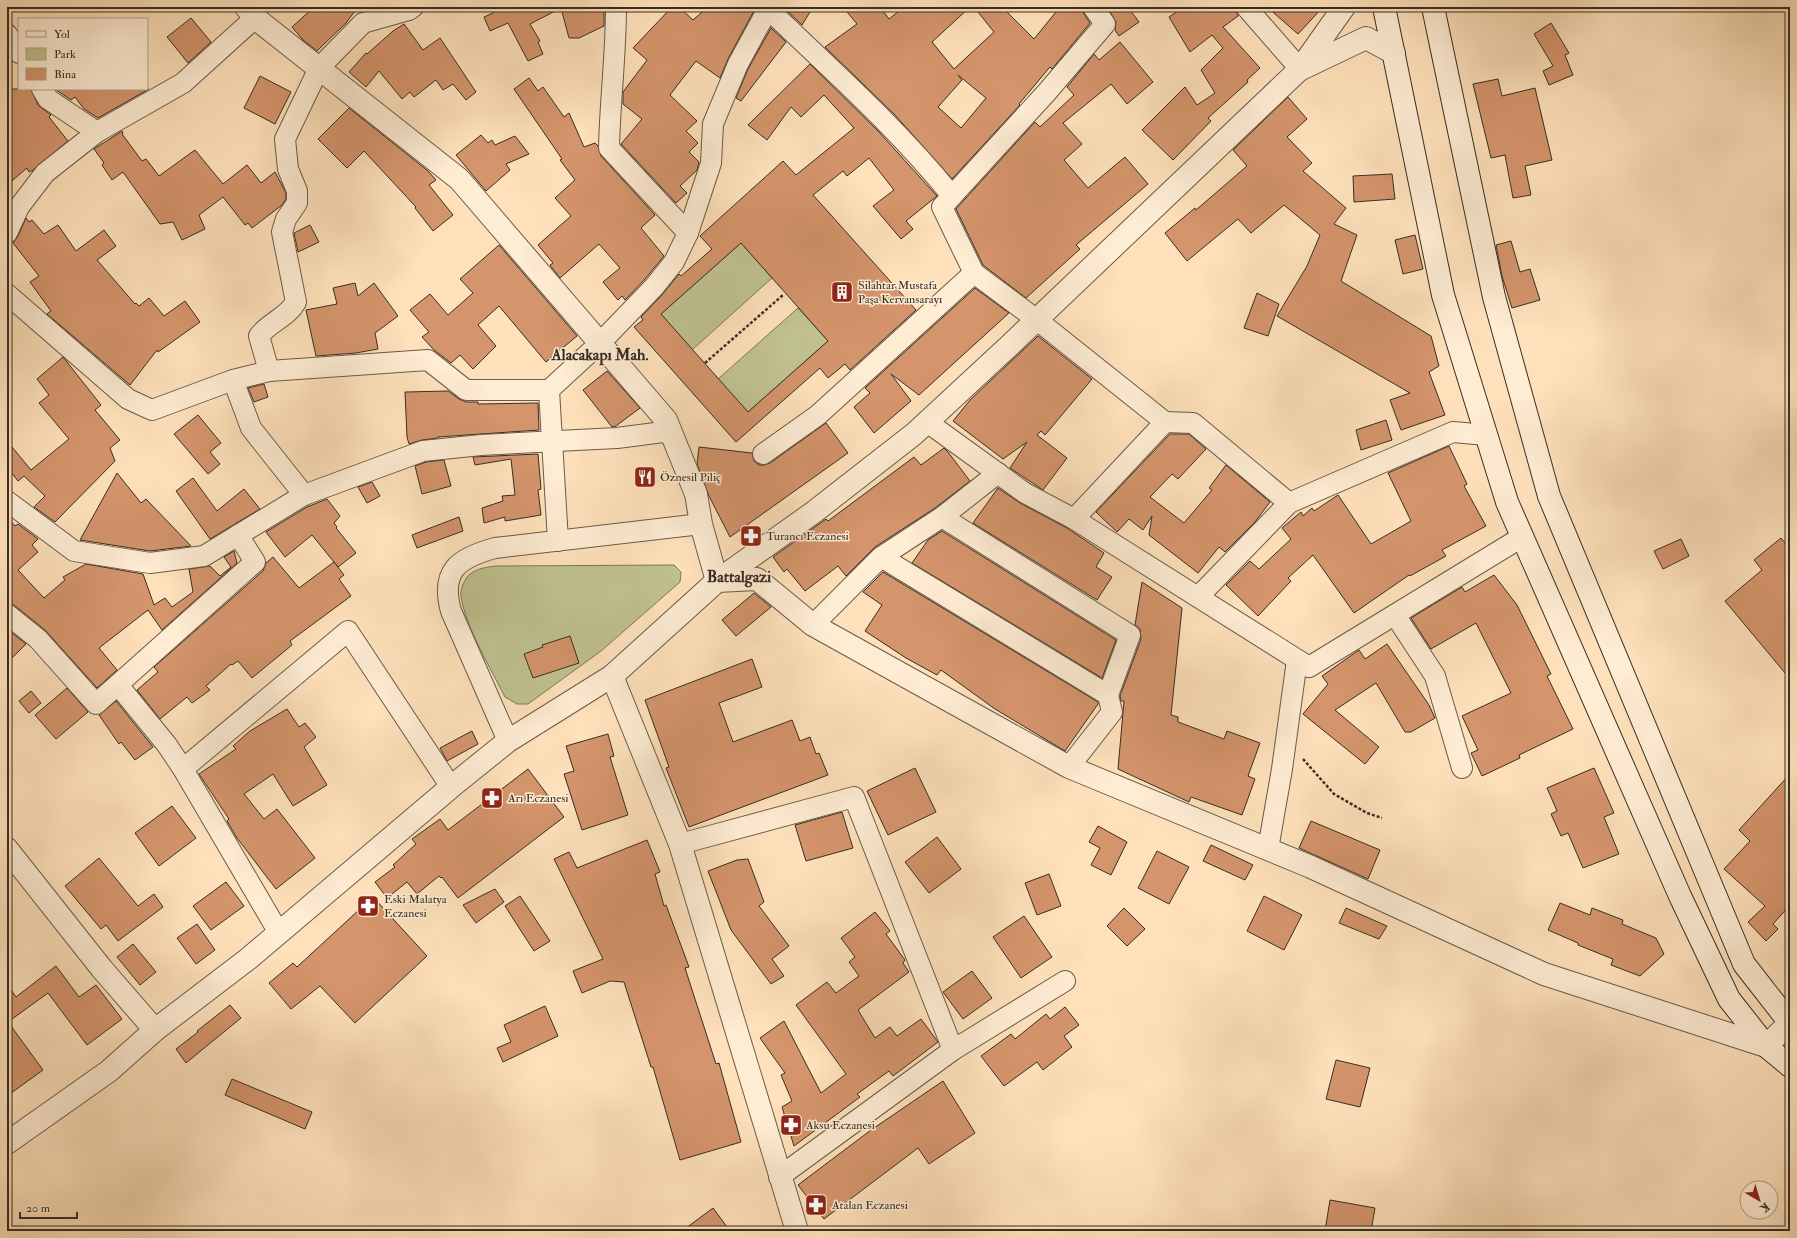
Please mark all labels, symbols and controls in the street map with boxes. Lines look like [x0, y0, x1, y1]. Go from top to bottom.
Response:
legend [18, 18, 148, 90]
text: Yol [54, 27, 70, 42]
text: Park [54, 47, 76, 62]
text: Bina [54, 67, 77, 82]
place label: Silahtar Mustafa Paşa Kervansarayı [858, 278, 942, 307]
building icon: Silahtar Mustafa Paşa Kervansarayı [829, 279, 855, 305]
district label: Alacakapı Mah. [550, 345, 649, 366]
restaurant icon: Öznesil Piliç [632, 464, 658, 490]
place label: Öznesil Piliç [660, 470, 721, 485]
pharmacy icon: Turancı Eczanesi [738, 523, 764, 549]
place label: Turancı Eczanesi [766, 529, 849, 544]
district label: Battalgazi [707, 567, 772, 588]
pharmacy icon: Arı Eczanesi [479, 785, 505, 811]
place label: Arı Eczanesi [507, 791, 569, 806]
place label: Eski Malatya Eczanesi [384, 892, 448, 921]
pharmacy icon: Eski Malatya Eczanesi [355, 893, 381, 919]
pharmacy icon: Aksu Eczanesi [778, 1112, 804, 1138]
place label: Aksu Eczanesi [805, 1118, 875, 1133]
north arrow [1739, 1180, 1779, 1220]
pharmacy icon: Atalan Eczanesi [803, 1192, 829, 1218]
scale bar [20, 1194, 77, 1220]
place label: Atalan Eczanesi [831, 1198, 908, 1213]
text: K [1757, 1200, 1772, 1216]
text: 20 m [26, 1201, 51, 1216]

